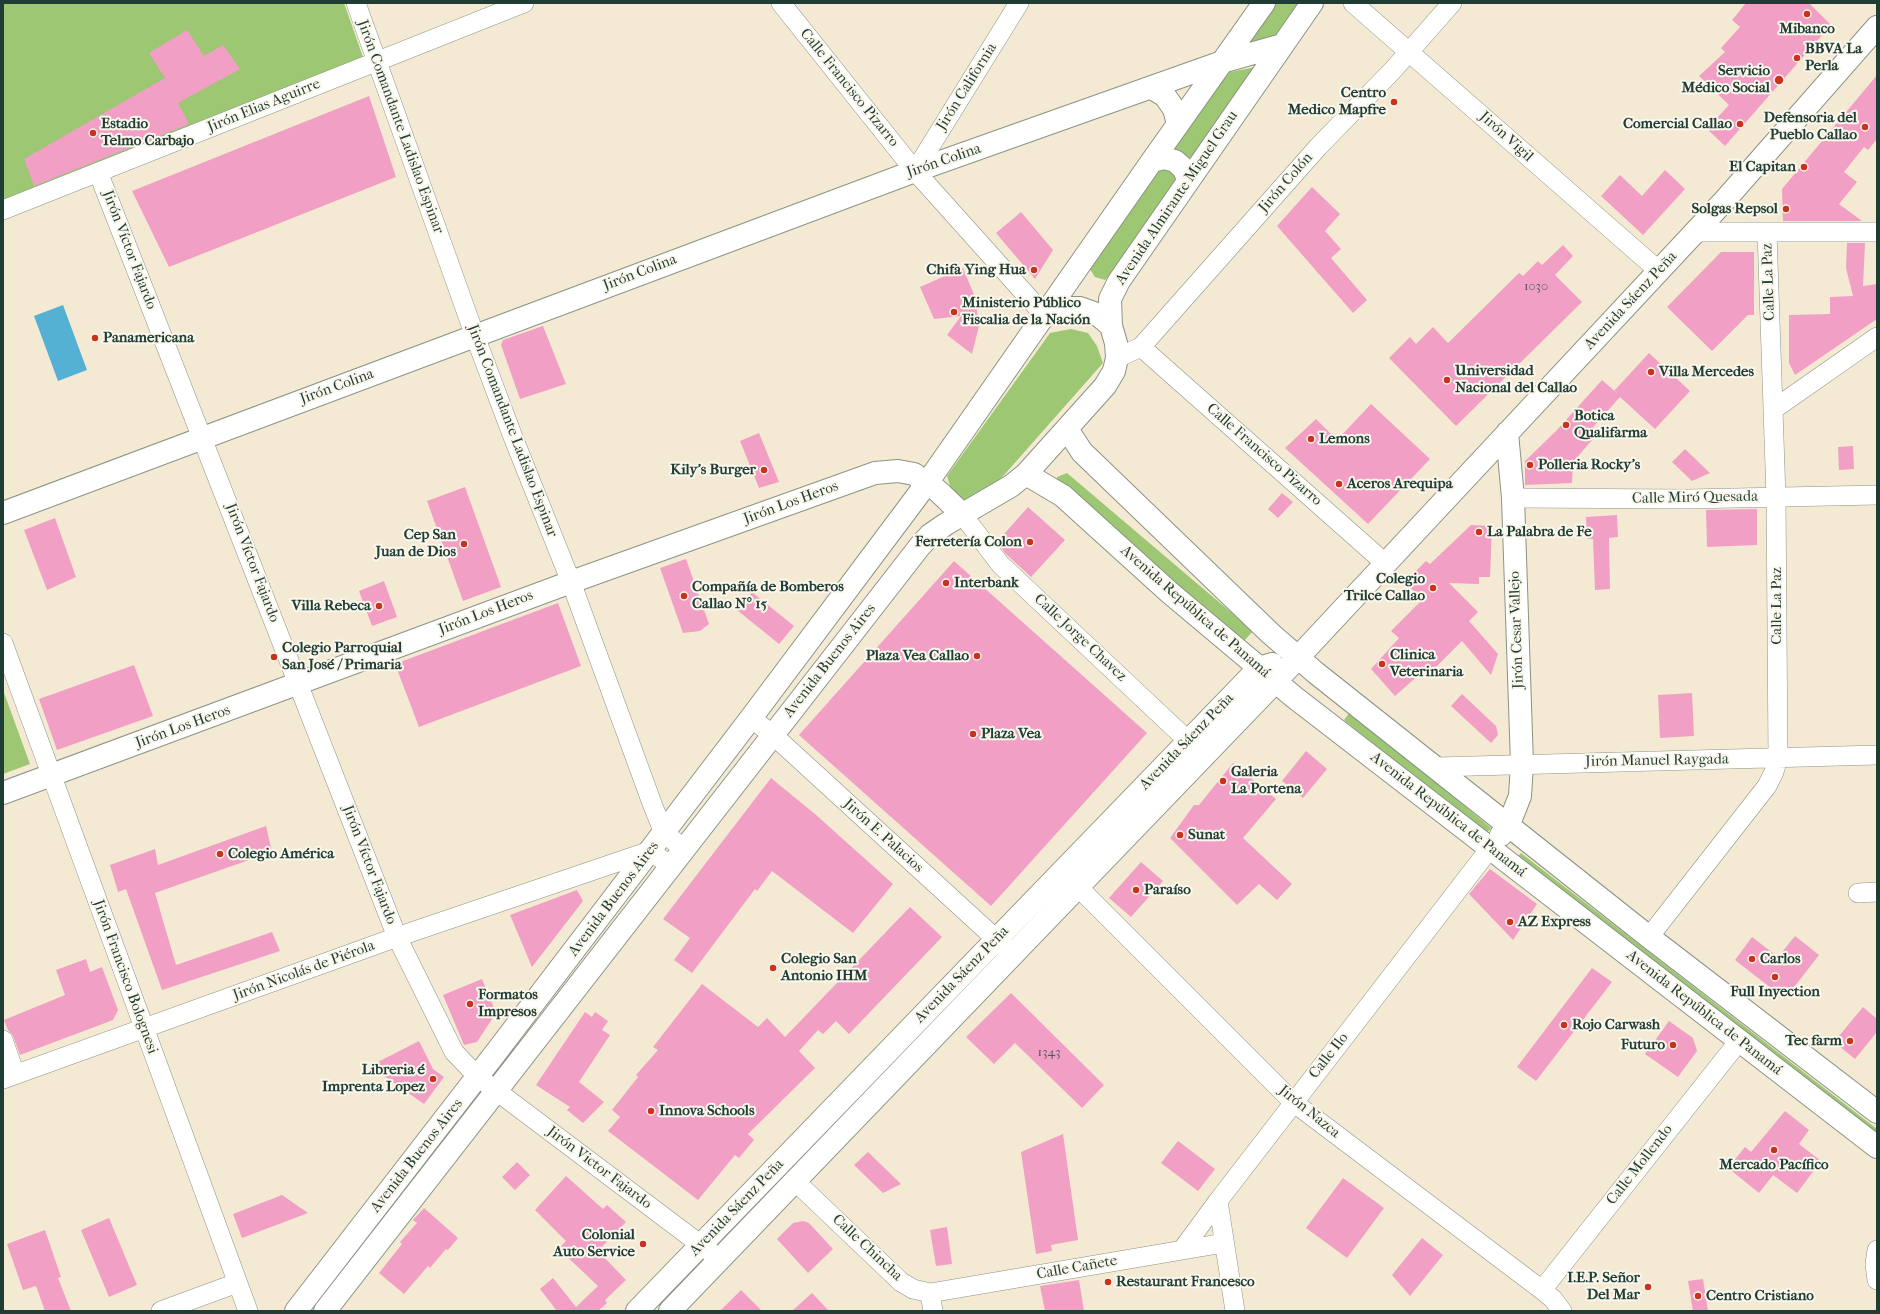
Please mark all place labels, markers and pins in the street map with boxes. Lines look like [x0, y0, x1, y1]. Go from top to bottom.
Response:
marker: Mibanco [1802, 9, 1812, 19]
place label: Mibanco [1779, 20, 1835, 38]
place label: BBVA La Perla [1805, 40, 1862, 75]
marker: BBVA La Perla [1792, 53, 1802, 63]
place label: Servicio Médico Social [1682, 62, 1770, 97]
marker: Servicio Médico Social [1773, 74, 1785, 86]
place label: Centro Medico Mapfre [1288, 84, 1386, 119]
marker: Centro Medico Mapfre [1389, 97, 1399, 107]
place label: Defensoria del Pueblo Callao [1764, 109, 1857, 144]
place label: Estadio Telmo Carbajo [101, 115, 194, 150]
place label: Comercial Callao [1623, 115, 1732, 133]
marker: Comercial Callao [1735, 119, 1745, 129]
marker: Defensoria del Pueblo Callao [1860, 122, 1870, 132]
marker: Estadio Telmo Carbajo [88, 128, 98, 138]
place label: El Capitan [1729, 158, 1796, 176]
marker: El Capitan [1799, 162, 1809, 172]
place label: Solgas Repsol [1692, 200, 1778, 218]
marker: Solgas Repsol [1781, 204, 1791, 214]
place label: Chifa Ying Hua [926, 261, 1026, 279]
marker: Chifa Ying Hua [1029, 265, 1039, 275]
place label: Ministerio Público Fiscalia de la Nación [962, 294, 1091, 329]
marker: Ministerio Público Fiscalia de la Nación [949, 307, 959, 317]
place label: Panamericana [103, 329, 194, 347]
marker: Panamericana [90, 333, 100, 343]
place label: Universidad Nacional del Callao [1455, 362, 1577, 397]
place label: Villa Mercedes [1659, 363, 1754, 381]
marker: Villa Mercedes [1646, 367, 1656, 377]
marker: Universidad Nacional del Callao [1442, 375, 1452, 385]
place label: Botica Qualifarma [1574, 407, 1647, 442]
marker: Botica Qualifarma [1561, 420, 1571, 430]
place label: Lemons [1319, 430, 1370, 448]
marker: Lemons [1306, 434, 1316, 444]
place label: Polleria Rocky's [1538, 456, 1640, 474]
marker: Polleria Rocky's [1525, 460, 1535, 470]
place label: Kily's Burger [670, 461, 756, 479]
marker: Kily's Burger [759, 465, 769, 475]
place label: Aceros Arequipa [1347, 475, 1453, 493]
marker: Aceros Arequipa [1334, 479, 1344, 489]
place label: La Palabra de Fe [1487, 523, 1592, 541]
place label: Cep San Juan de Dios [376, 526, 456, 561]
marker: La Palabra de Fe [1474, 527, 1484, 537]
place label: Ferretería Colon [915, 533, 1022, 551]
marker: Ferretería Colon [1025, 537, 1035, 547]
marker: Cep San Juan de Dios [459, 539, 469, 549]
place label: Colegio Trilce Callao [1344, 570, 1425, 605]
place label: Interbank [954, 574, 1019, 592]
place label: Compañía de Bomberos Callao Nº 15 [692, 578, 844, 613]
marker: Interbank [941, 578, 951, 588]
marker: Colegio Trilce Callao [1428, 583, 1438, 593]
marker: Compañía de Bomberos Callao Nº 15 [679, 591, 689, 601]
place label: Villa Rebeca [291, 597, 371, 615]
marker: Villa Rebeca [374, 601, 384, 611]
place label: Colegio Parroquial San José / Primaria [282, 639, 402, 674]
place label: Clinica Veterinaria [1390, 646, 1463, 681]
place label: Plaza Vea Callao [866, 647, 969, 665]
marker: Plaza Vea Callao [972, 651, 982, 661]
marker: Colegio Parroquial San José / Primaria [269, 652, 279, 662]
marker: Clinica Veterinaria [1377, 659, 1387, 669]
place label: Plaza Vea [981, 725, 1041, 743]
marker: Plaza Vea [968, 729, 978, 739]
place label: Galeria La Portena [1231, 763, 1301, 798]
marker: Galeria La Portena [1218, 776, 1228, 786]
place label: Sunat [1188, 826, 1225, 844]
marker: Sunat [1175, 830, 1185, 840]
place label: Colegio América [228, 845, 334, 863]
marker: Colegio América [215, 849, 225, 859]
place label: Paraíso [1144, 881, 1191, 899]
marker: Paraíso [1131, 885, 1141, 895]
place label: AZ Express [1518, 913, 1591, 931]
marker: AZ Express [1505, 917, 1515, 927]
place label: Colegio San Antonio IHM [781, 950, 867, 985]
place label: Carlos [1760, 950, 1800, 968]
marker: Carlos [1747, 954, 1757, 964]
marker: Colegio San Antonio IHM [768, 963, 778, 973]
marker: Full Inyection [1770, 972, 1780, 982]
place label: Full Inyection [1730, 983, 1820, 1001]
place label: Formatos Impresos [478, 986, 538, 1021]
marker: Formatos Impresos [465, 999, 475, 1009]
place label: Rojo Carwash [1572, 1016, 1660, 1034]
marker: Rojo Carwash [1559, 1020, 1569, 1030]
place label: Tec farm [1785, 1032, 1842, 1050]
place label: Futuro [1621, 1036, 1665, 1054]
marker: Tec farm [1845, 1036, 1855, 1046]
marker: Futuro [1668, 1040, 1678, 1050]
place label: Libreria é Imprenta Lopez [322, 1061, 425, 1096]
marker: Libreria é Imprenta Lopez [428, 1074, 438, 1084]
place label: Innova Schools [659, 1102, 754, 1120]
marker: Innova Schools [646, 1106, 656, 1116]
marker: Mercado Pacífico [1769, 1145, 1779, 1155]
place label: Mercado Pacífico [1719, 1156, 1829, 1174]
place label: Colonial Auto Service [553, 1226, 635, 1261]
marker: Colonial Auto Service [638, 1239, 648, 1249]
place label: I.E.P. Señor Del Mar [1567, 1269, 1640, 1304]
place label: Restaurant Francesco [1116, 1273, 1255, 1291]
marker: Restaurant Francesco [1103, 1277, 1113, 1287]
marker: I.E.P. Señor Del Mar [1643, 1282, 1653, 1292]
place label: Centro Cristiano [1706, 1287, 1814, 1305]
marker: Centro Cristiano [1693, 1291, 1703, 1301]

